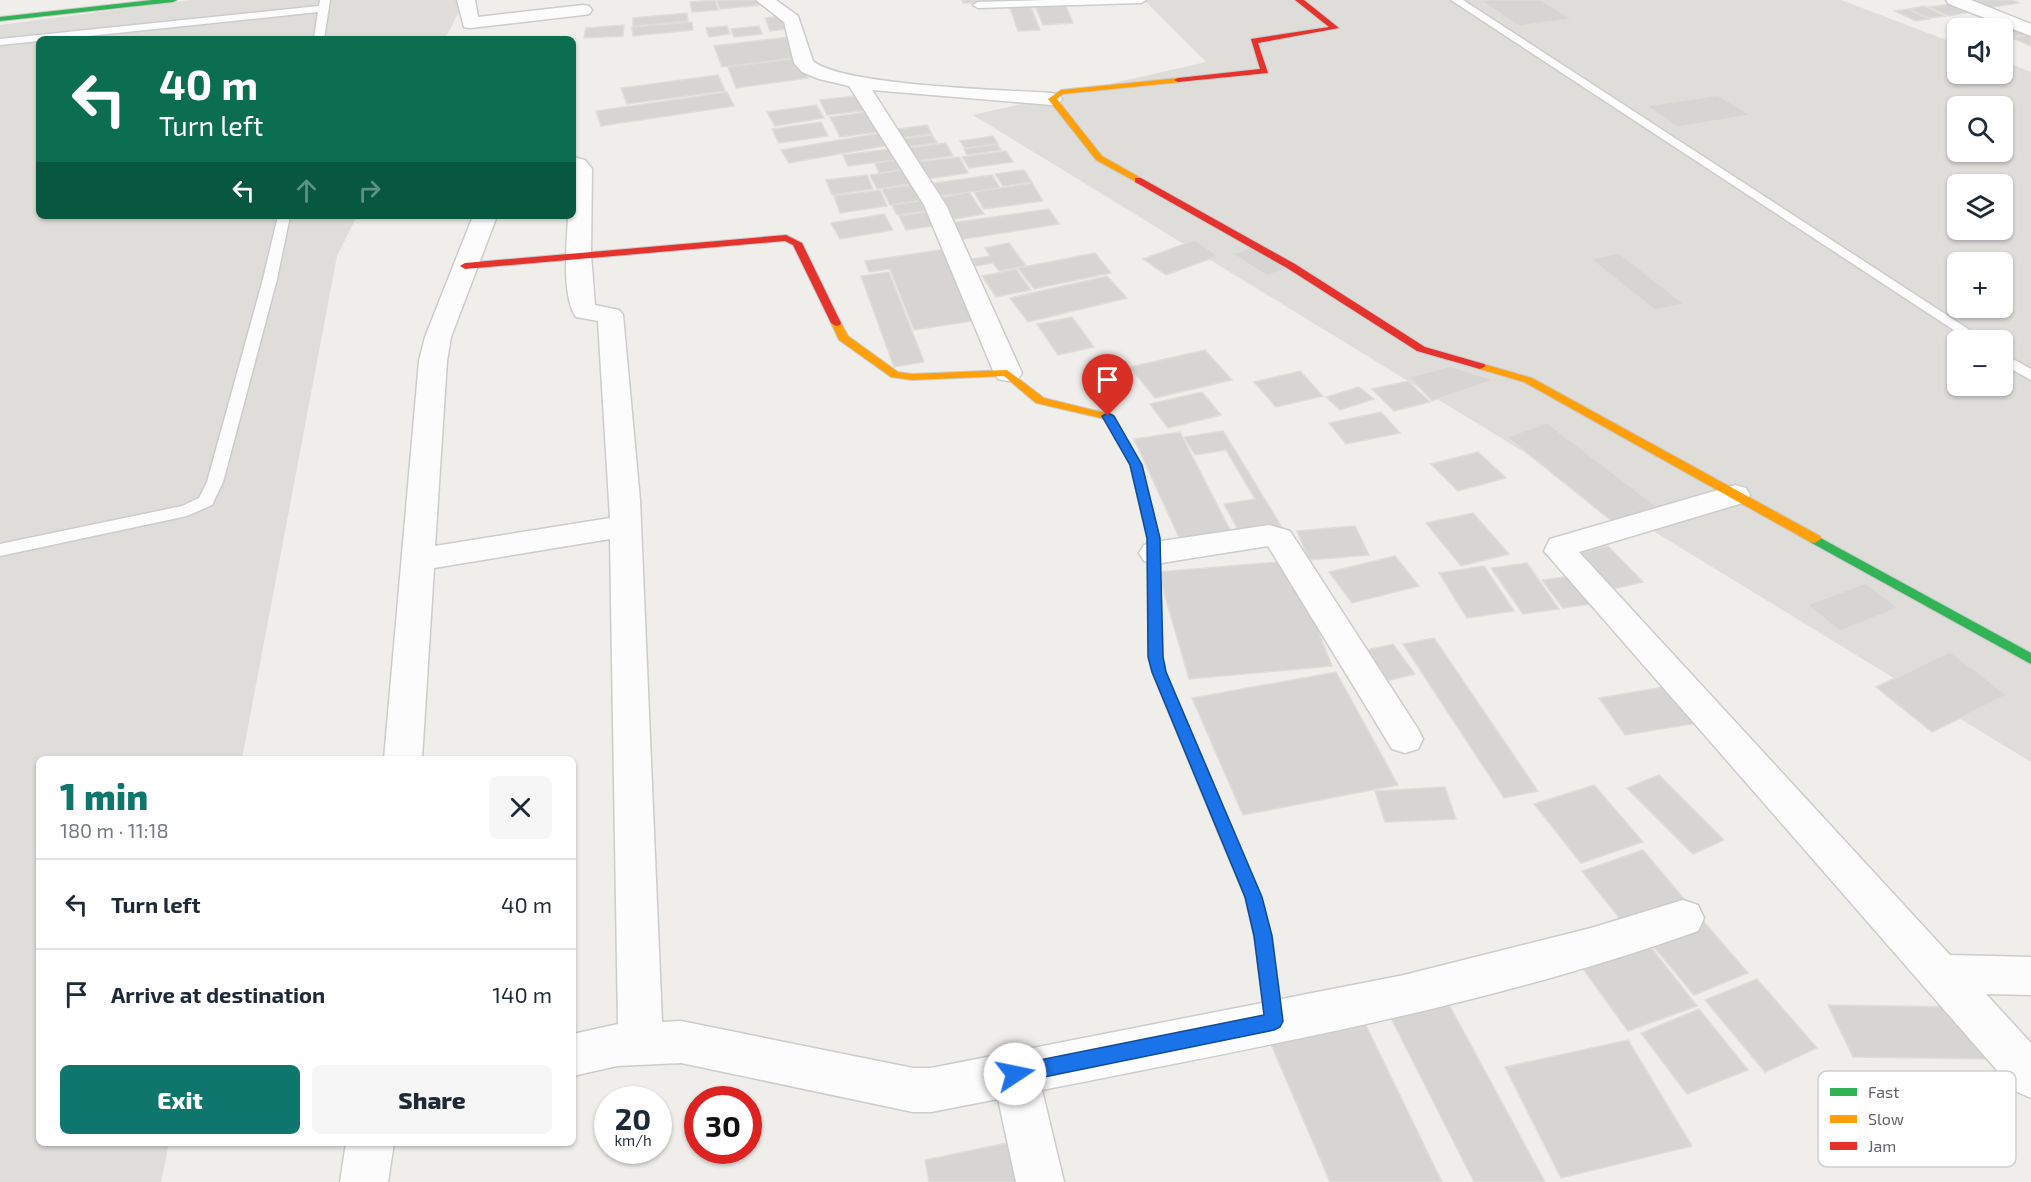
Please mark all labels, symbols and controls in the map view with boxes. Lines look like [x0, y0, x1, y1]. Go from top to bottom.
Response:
map controls [1947, 18, 2013, 396]
button: sound [1947, 18, 2013, 84]
text: 40 m [159, 58, 258, 108]
icon: left [60, 60, 138, 138]
button: search [1947, 96, 2013, 162]
text: Turn left [159, 109, 263, 141]
icon: left [227, 174, 260, 207]
icon: ahead [290, 174, 323, 207]
icon: right [353, 174, 386, 207]
button: layers [1947, 174, 2013, 240]
button: + [1947, 252, 2013, 318]
button: − [1947, 330, 2013, 396]
pin [1082, 354, 1133, 416]
icon: arrive [1091, 363, 1124, 396]
text: 1 min [60, 774, 148, 817]
button: close [489, 776, 552, 839]
text: 180 m · 11:18 [60, 818, 169, 842]
icon: left [60, 888, 93, 921]
text: Turn left [111, 891, 200, 917]
text: 40 m [501, 891, 552, 917]
icon: arrive [60, 978, 93, 1011]
text: Arrive at destination [111, 981, 325, 1007]
text: 140 m [492, 981, 552, 1007]
position arrow [983, 1042, 1047, 1106]
button: Exit [60, 1065, 300, 1134]
button: Share [312, 1065, 552, 1134]
legend [1818, 1071, 2016, 1167]
text: Fast [1868, 1082, 1899, 1101]
speed limit sign: 30 [684, 1086, 762, 1164]
text: 20 [615, 1100, 651, 1136]
text: Slow [1868, 1109, 1904, 1128]
text: km/h [614, 1131, 652, 1149]
text: Jam [1868, 1136, 1896, 1155]

